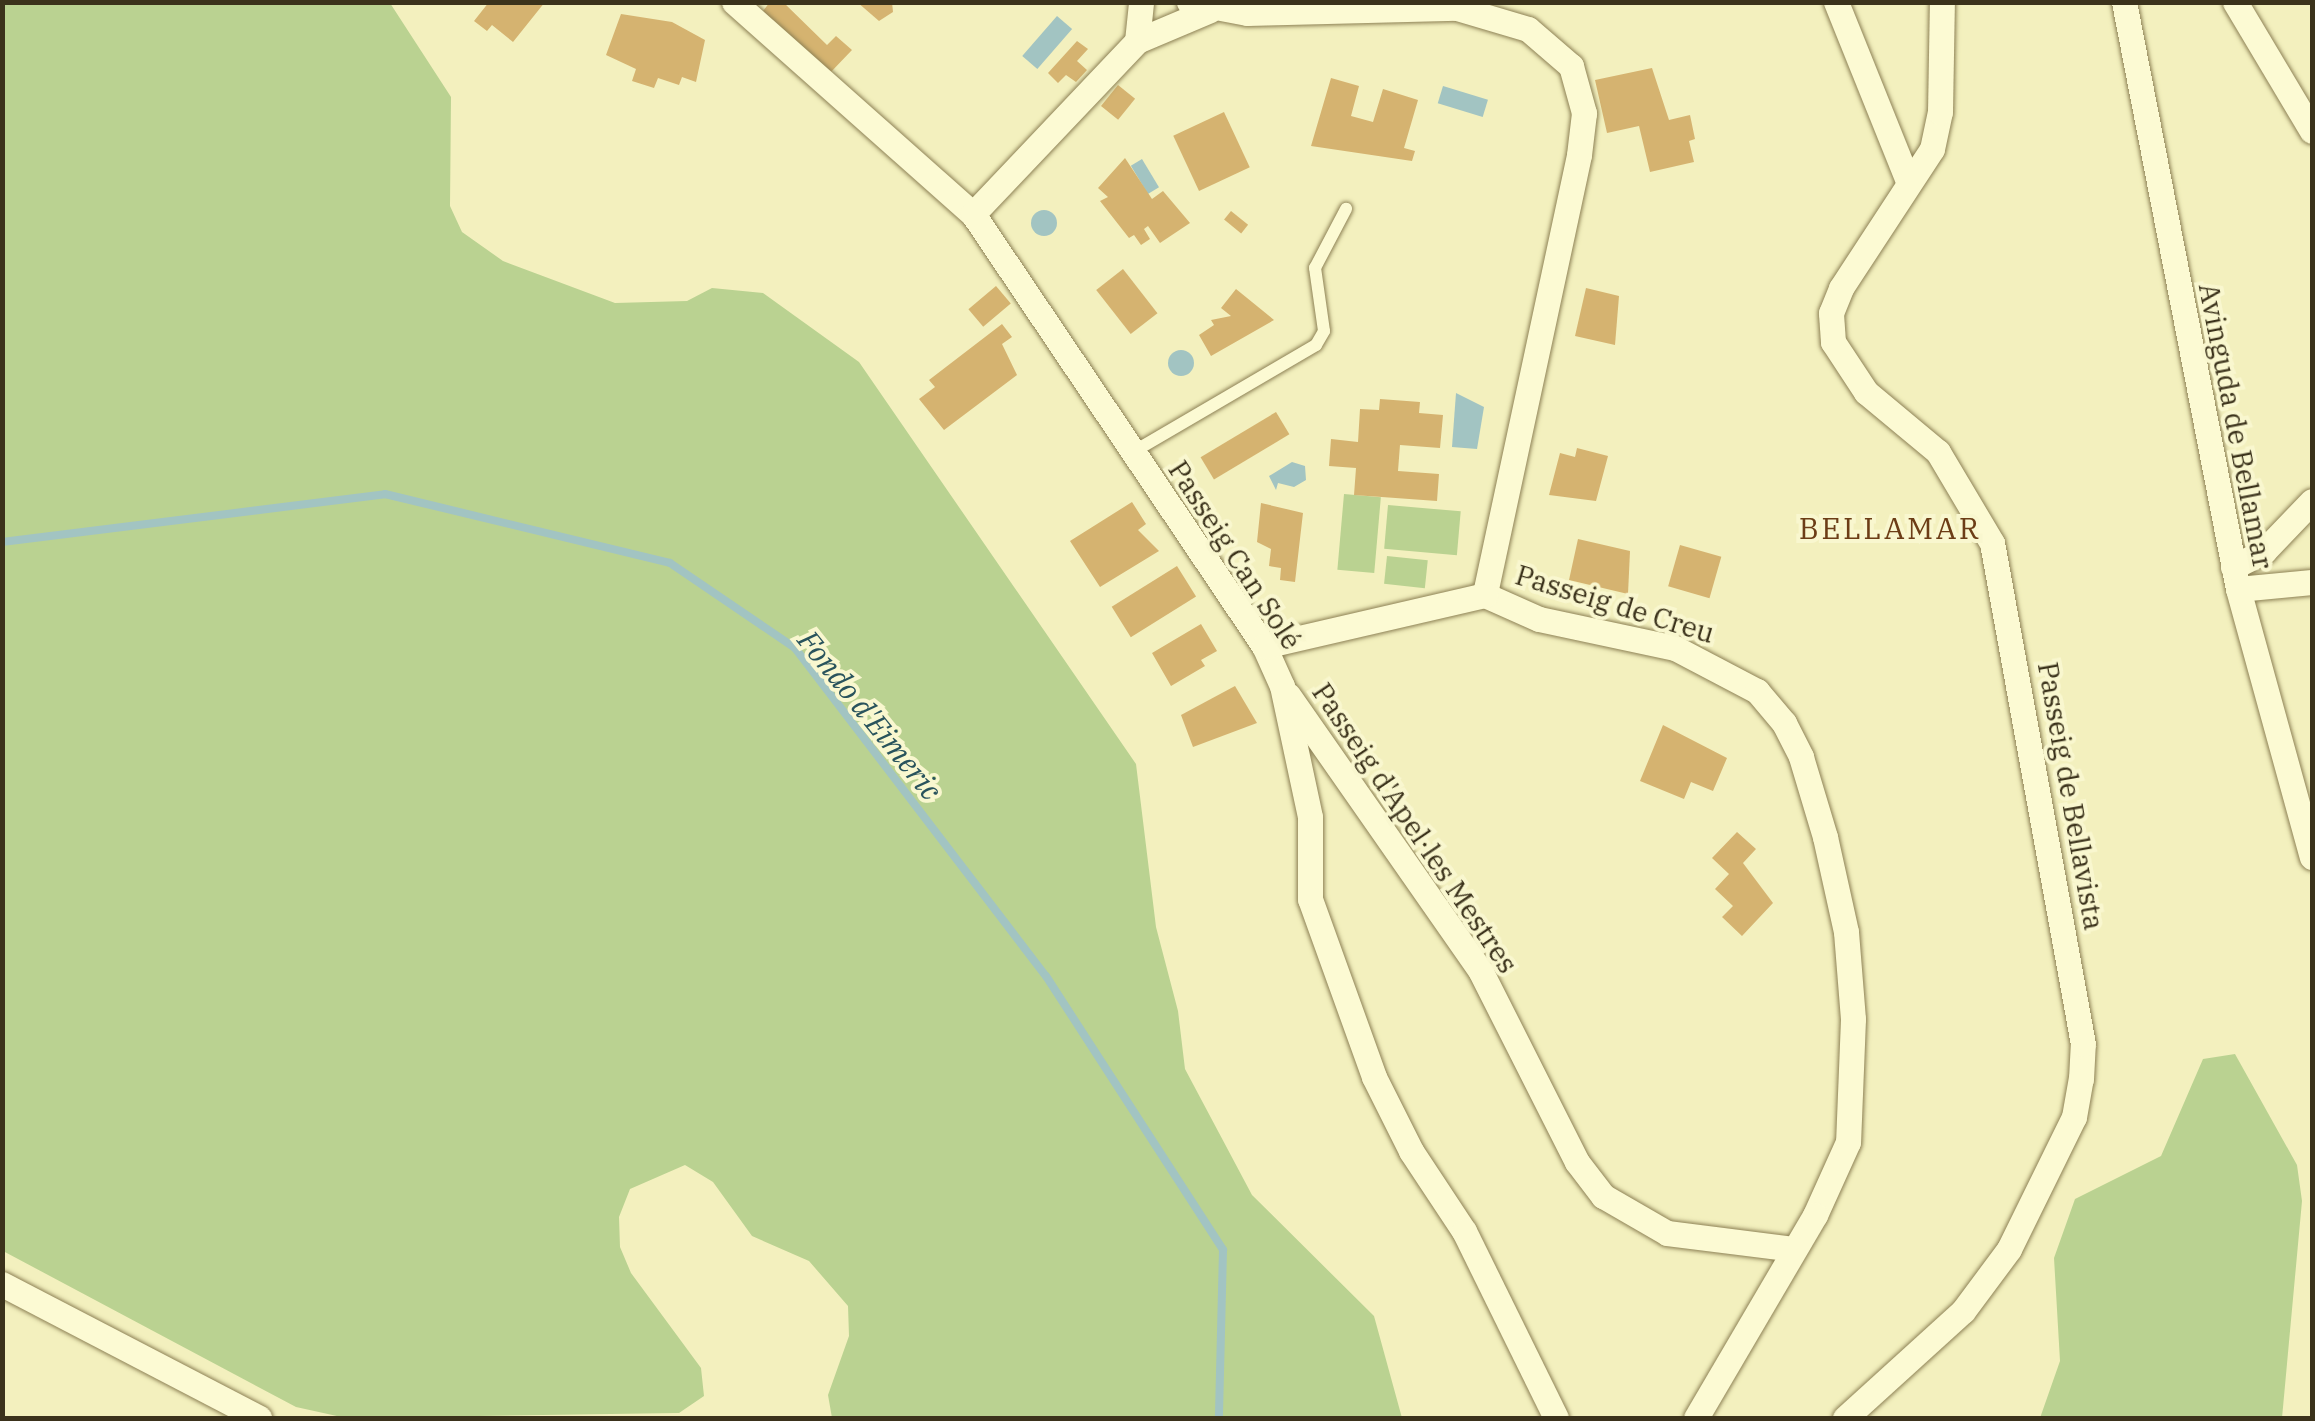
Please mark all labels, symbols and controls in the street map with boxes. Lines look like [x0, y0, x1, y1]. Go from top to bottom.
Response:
street label: Avinguda de Bellamar [2192, 280, 2280, 572]
street label: Passeig Can Solé [1161, 454, 1309, 656]
district label: BELLAMAR [1799, 510, 1981, 546]
street label: Passeig de Creu [1512, 558, 1718, 650]
water label: Fondo d'Eimeric [791, 623, 949, 807]
street label: Passeig de Bellavista [2031, 659, 2111, 933]
street label: Passeig d'Apel·les Mestres [1305, 677, 1525, 979]

